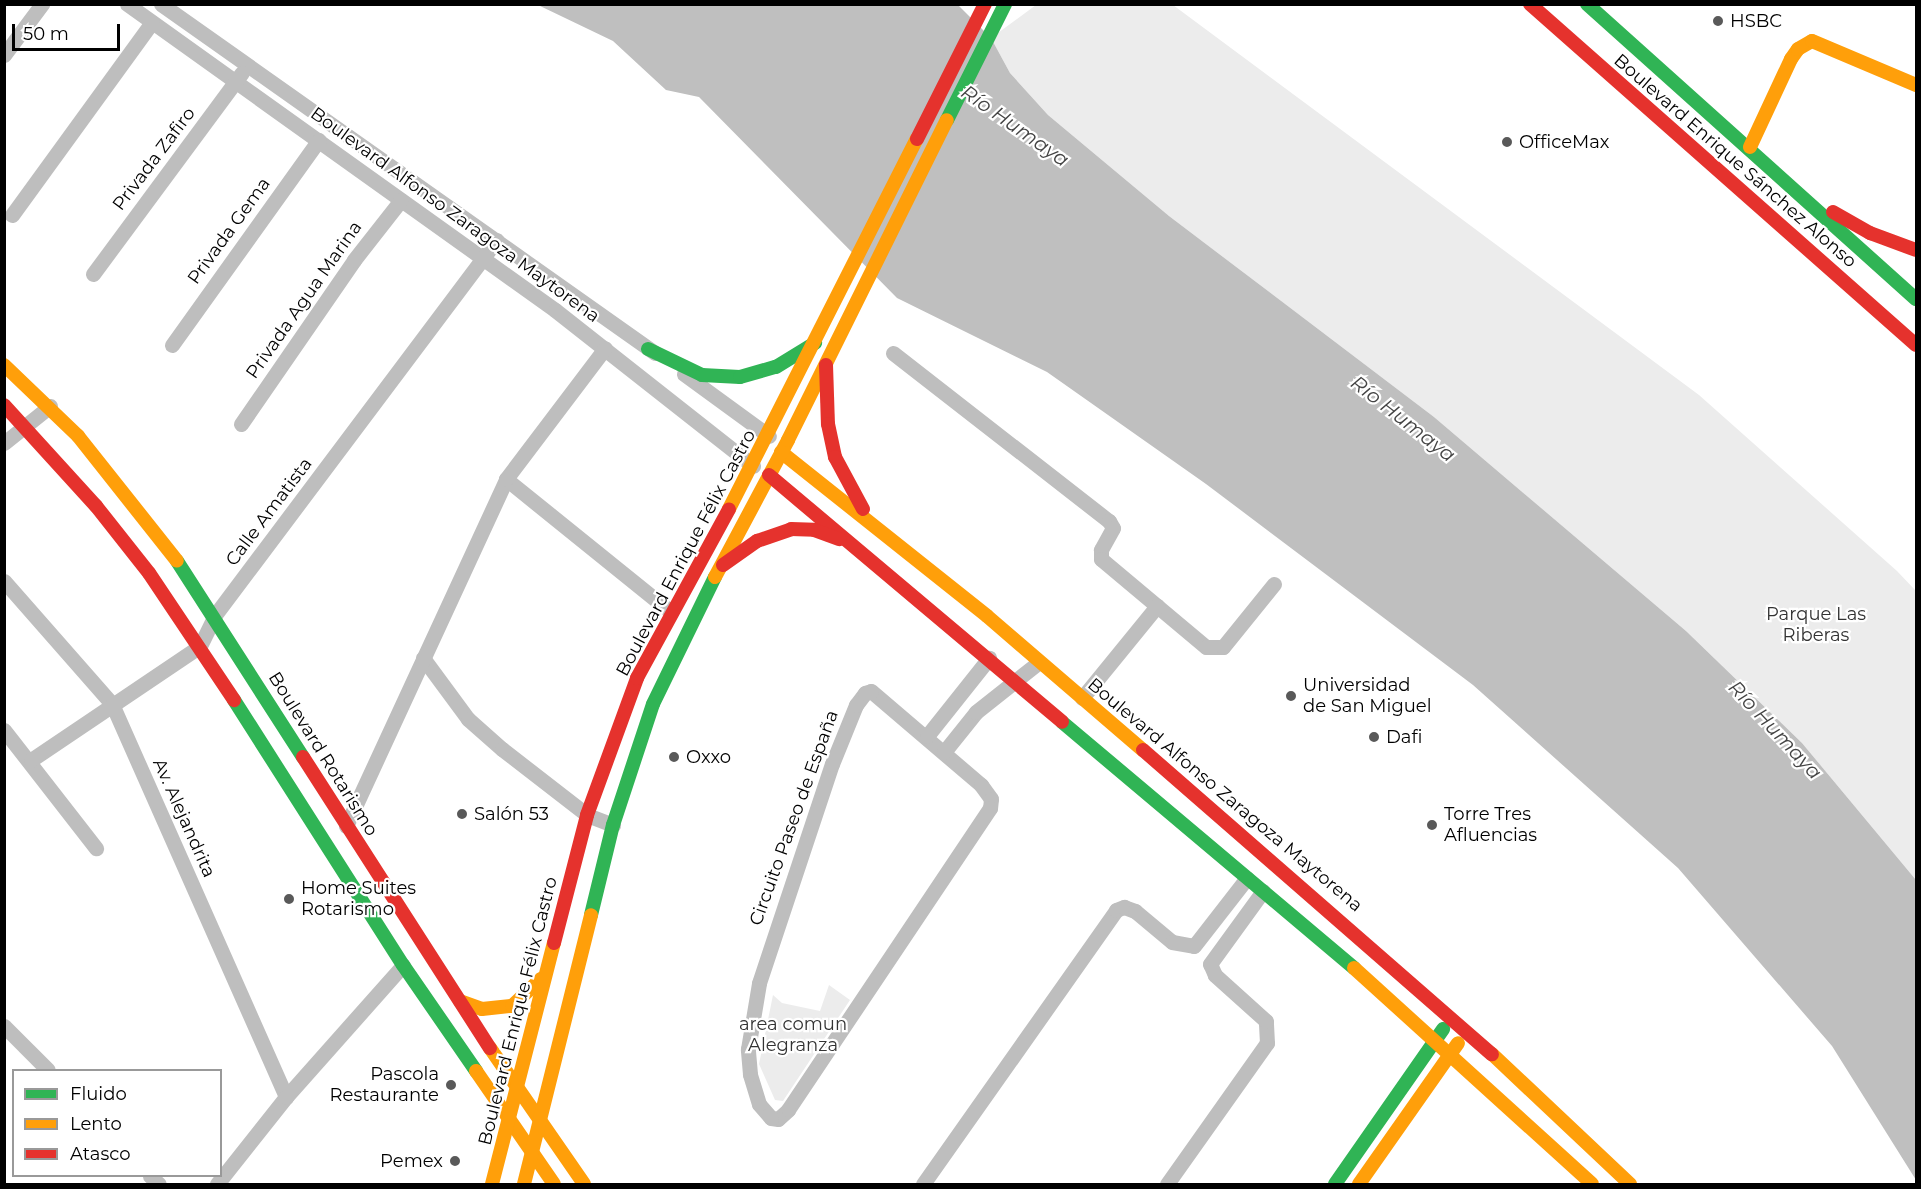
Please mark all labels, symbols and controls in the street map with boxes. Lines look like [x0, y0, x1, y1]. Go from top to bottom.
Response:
place label: HSBC [1730, 10, 1782, 32]
scale bar [15, 12, 123, 50]
marker: HSBC [1711, 14, 1725, 28]
text: 50 m [23, 23, 69, 45]
street label: Boulevard Enrique Sánchez Alonso [1609, 50, 1861, 272]
water label: Río Humaya [956, 80, 1074, 172]
street label: Privada Zafiro [108, 103, 200, 215]
street label: Boulevard Alfonso Zaragoza Maytorena [306, 103, 604, 327]
place label: OfficeMax [1519, 131, 1609, 153]
marker: OfficeMax [1500, 135, 1514, 149]
street label: Privada Gema [183, 173, 275, 289]
street label: Privada Agua Marina [241, 217, 367, 383]
water label: Río Humaya [1346, 371, 1460, 467]
street label: Boulevard Enrique Félix Castro [612, 426, 760, 680]
street label: Calle Amatista [221, 454, 317, 570]
park label: Parque Las Riberas [1766, 604, 1866, 646]
street label: Boulevard Rotarismo [264, 668, 382, 840]
street label: Boulevard Alfonso Zaragoza Maytorena [1083, 674, 1367, 916]
place label: Universidad de San Miguel [1303, 675, 1432, 718]
water label: Río Humaya [1723, 676, 1827, 784]
marker: Universidad de San Miguel [1284, 689, 1298, 703]
street label: Circuito Paseo de España [745, 707, 843, 929]
place label: Dafi [1386, 726, 1422, 748]
marker: Dafi [1367, 730, 1381, 744]
place label: Oxxo [686, 746, 731, 768]
marker: Oxxo [667, 750, 681, 764]
street label: Av. Alejandrita [148, 755, 220, 881]
place label: Salón 53 [474, 803, 549, 825]
place label: Torre Tres Afluencias [1444, 804, 1537, 846]
marker: Salón 53 [455, 807, 469, 821]
marker: Torre Tres Afluencias [1425, 818, 1439, 832]
street label: Boulevard Enrique Félix Castro [474, 874, 562, 1148]
place label: Home Suites Rotarismo [301, 878, 416, 920]
marker: Home Suites Rotarismo [282, 892, 296, 906]
park label: area comun Alegranza [739, 1014, 847, 1056]
place label: Pascola Restaurante [330, 1064, 439, 1106]
legend [12, 1069, 222, 1177]
marker: Pascola Restaurante [444, 1078, 458, 1092]
text: Fluido [70, 1083, 127, 1105]
text: Lento [70, 1113, 122, 1135]
text: Atasco [70, 1143, 130, 1165]
place label: Pemex [380, 1150, 443, 1172]
marker: Pemex [448, 1154, 462, 1168]

